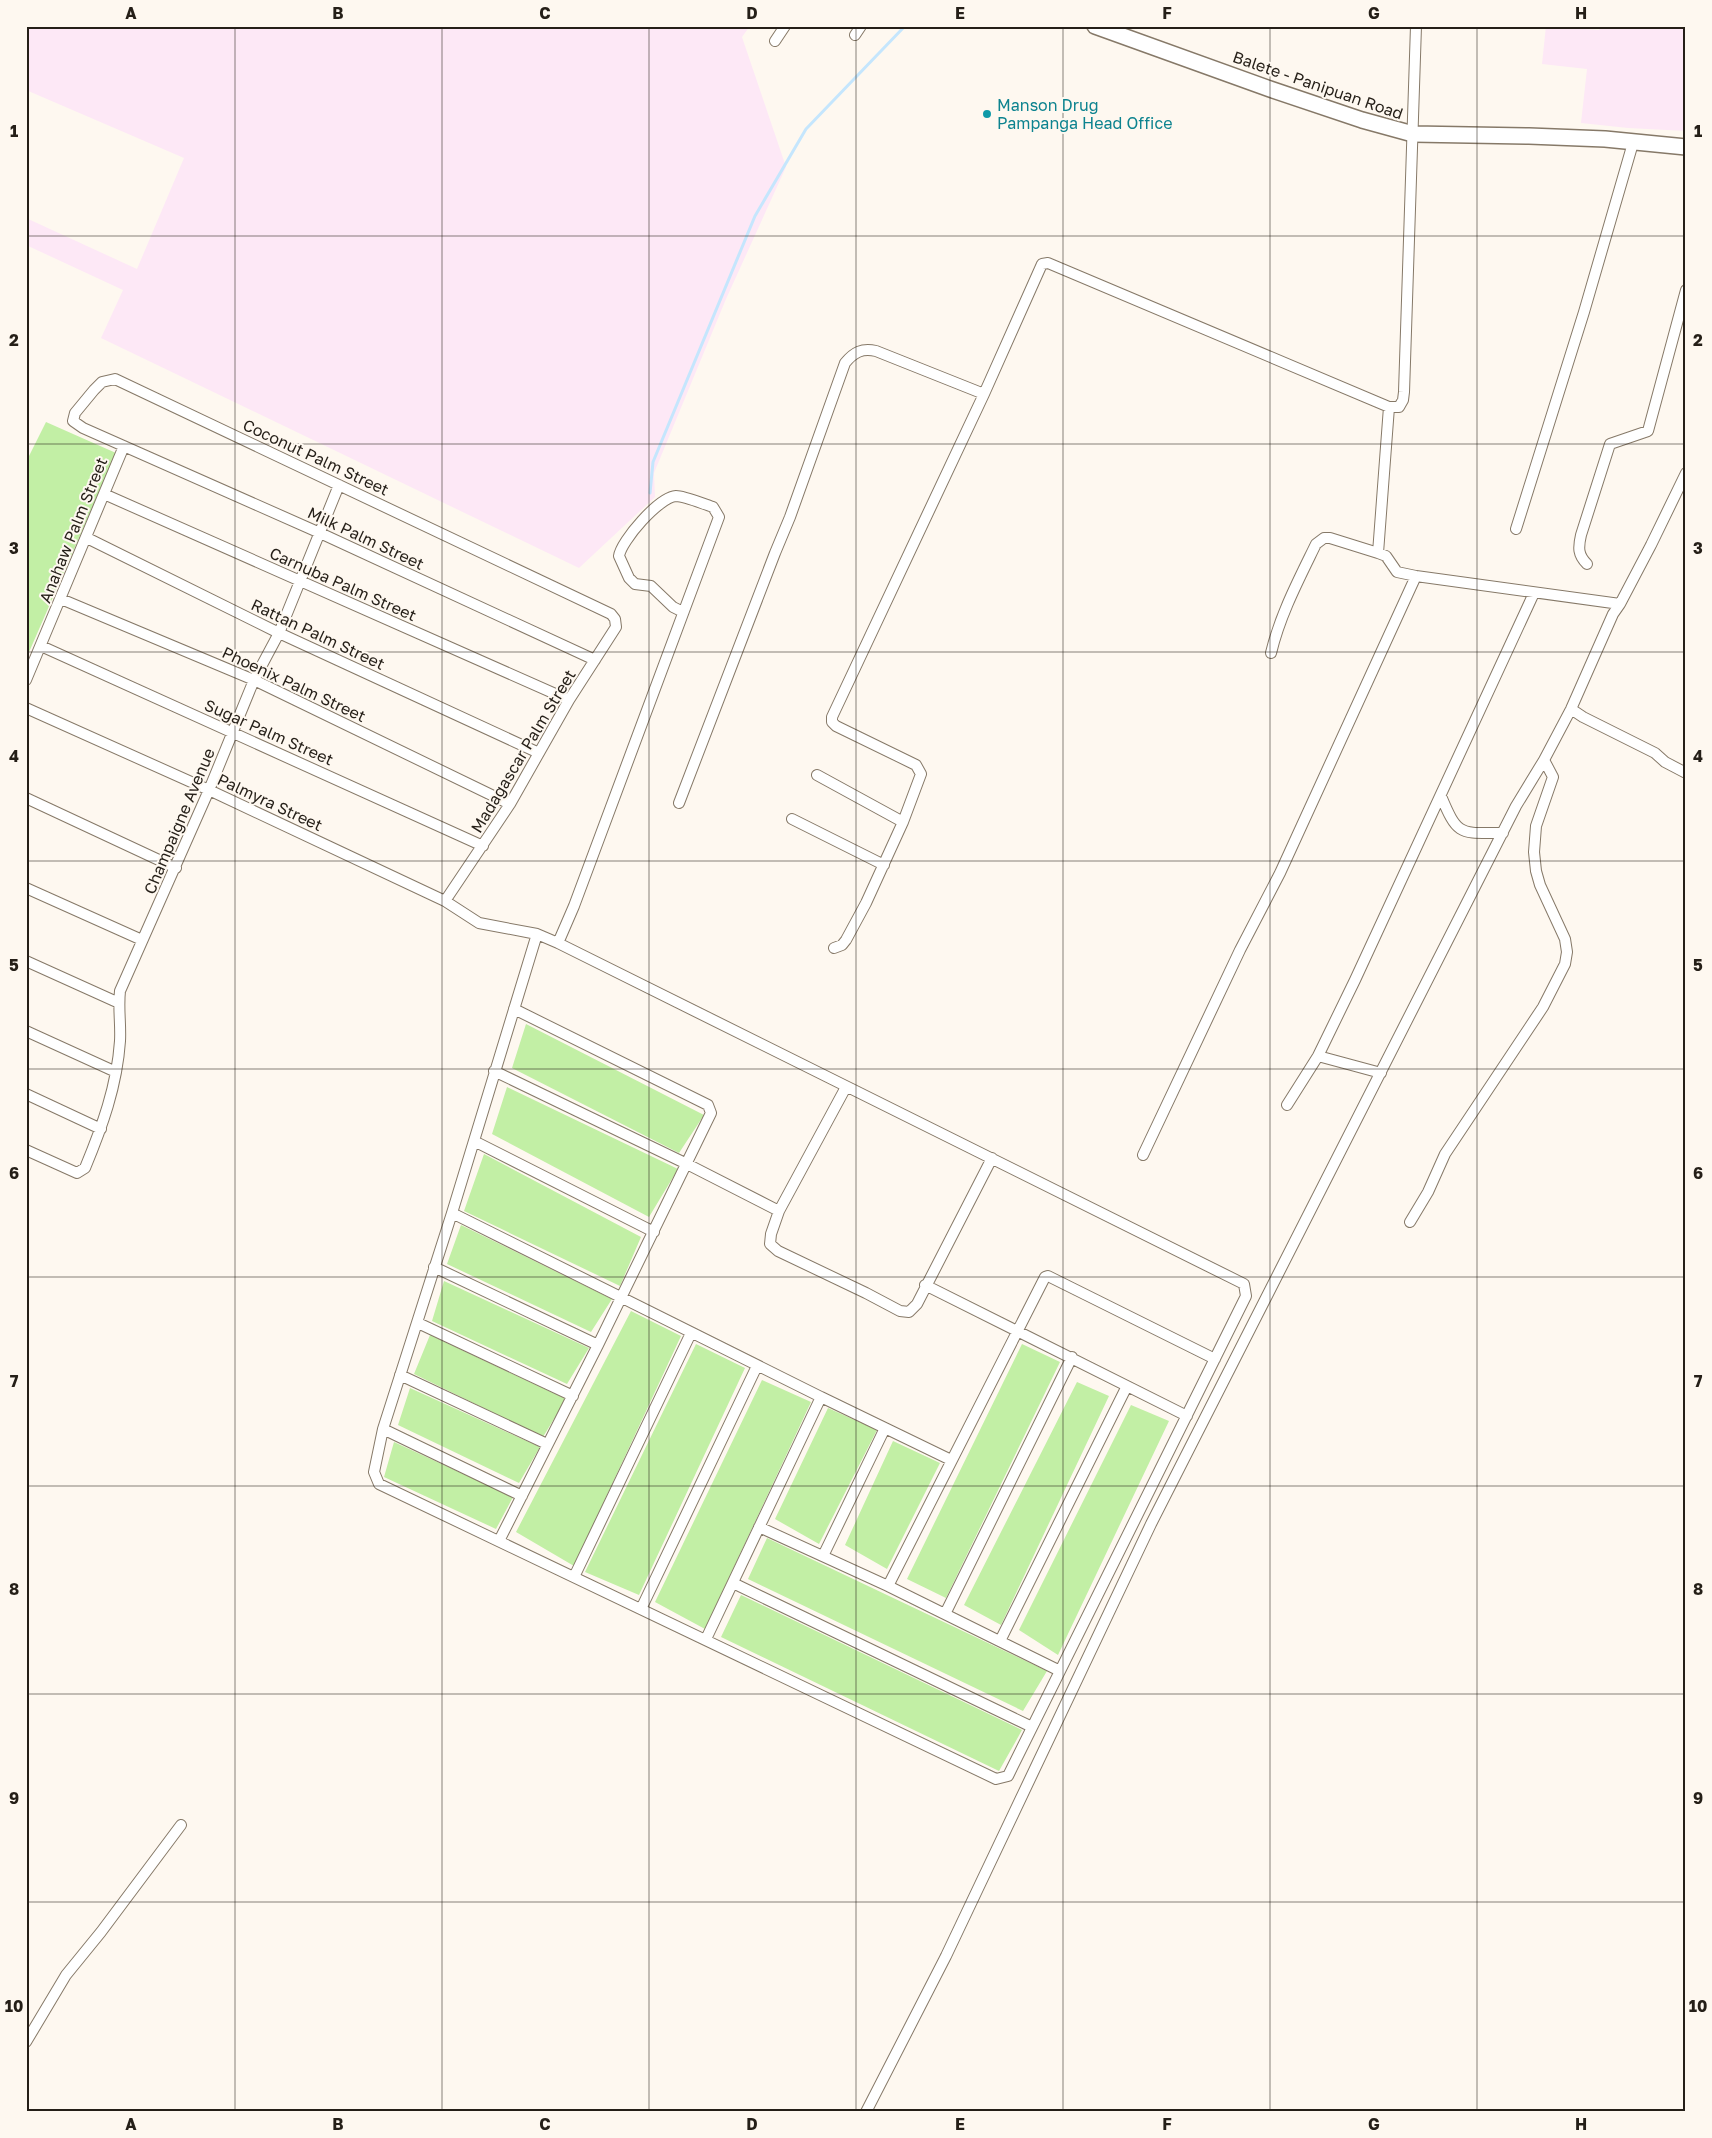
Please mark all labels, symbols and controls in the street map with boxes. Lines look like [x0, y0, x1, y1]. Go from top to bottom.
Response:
text: A [125, 3, 137, 23]
text: B [332, 3, 344, 23]
text: C [539, 3, 551, 23]
text: D [746, 3, 758, 23]
text: E [955, 3, 965, 23]
text: F [1162, 3, 1172, 23]
text: G [1368, 3, 1380, 23]
text: H [1575, 3, 1587, 23]
street label: Balete - Panipuan Road [1230, 46, 1406, 124]
place label: Manson Drug Pampanga Head Office [997, 95, 1172, 133]
marker: Manson Drug Pampanga Head Office [981, 108, 993, 120]
text: 1 [10, 121, 18, 141]
text: 1 [1694, 121, 1702, 141]
text: 2 [9, 330, 19, 350]
text: 2 [1693, 330, 1703, 350]
street label: Coconut Palm Street [240, 414, 392, 500]
street label: Anahaw Palm Street [35, 454, 111, 606]
street label: Milk Palm Street [305, 502, 427, 574]
text: 3 [9, 538, 19, 558]
text: 3 [1693, 538, 1703, 558]
street label: Carnuba Palm Street [267, 543, 419, 625]
street label: Rattan Palm Street [248, 594, 388, 674]
street label: Phoenix Palm Street [219, 642, 369, 726]
street label: Madagascar Palm Street [466, 666, 580, 836]
street label: Sugar Palm Street [201, 695, 337, 769]
street label: Champaigne Avenue [139, 745, 219, 897]
text: 4 [9, 746, 19, 766]
text: 4 [1693, 746, 1703, 766]
street label: Palmyra Street [214, 769, 326, 835]
text: 5 [9, 955, 19, 975]
text: 5 [1693, 955, 1703, 975]
text: 6 [9, 1163, 19, 1183]
text: 6 [1693, 1163, 1703, 1183]
text: 7 [10, 1371, 19, 1391]
text: 7 [1694, 1371, 1703, 1391]
text: 8 [9, 1579, 19, 1599]
text: 8 [1693, 1579, 1703, 1599]
text: 9 [9, 1788, 19, 1808]
text: 9 [1693, 1788, 1703, 1808]
text: 10 [5, 1996, 23, 2016]
text: 10 [1689, 1996, 1707, 2016]
text: A [125, 2114, 137, 2134]
text: B [332, 2114, 344, 2134]
text: C [539, 2114, 551, 2134]
text: D [746, 2114, 758, 2134]
text: E [955, 2114, 965, 2134]
text: F [1162, 2114, 1172, 2134]
text: G [1368, 2114, 1380, 2134]
text: H [1575, 2114, 1587, 2134]

